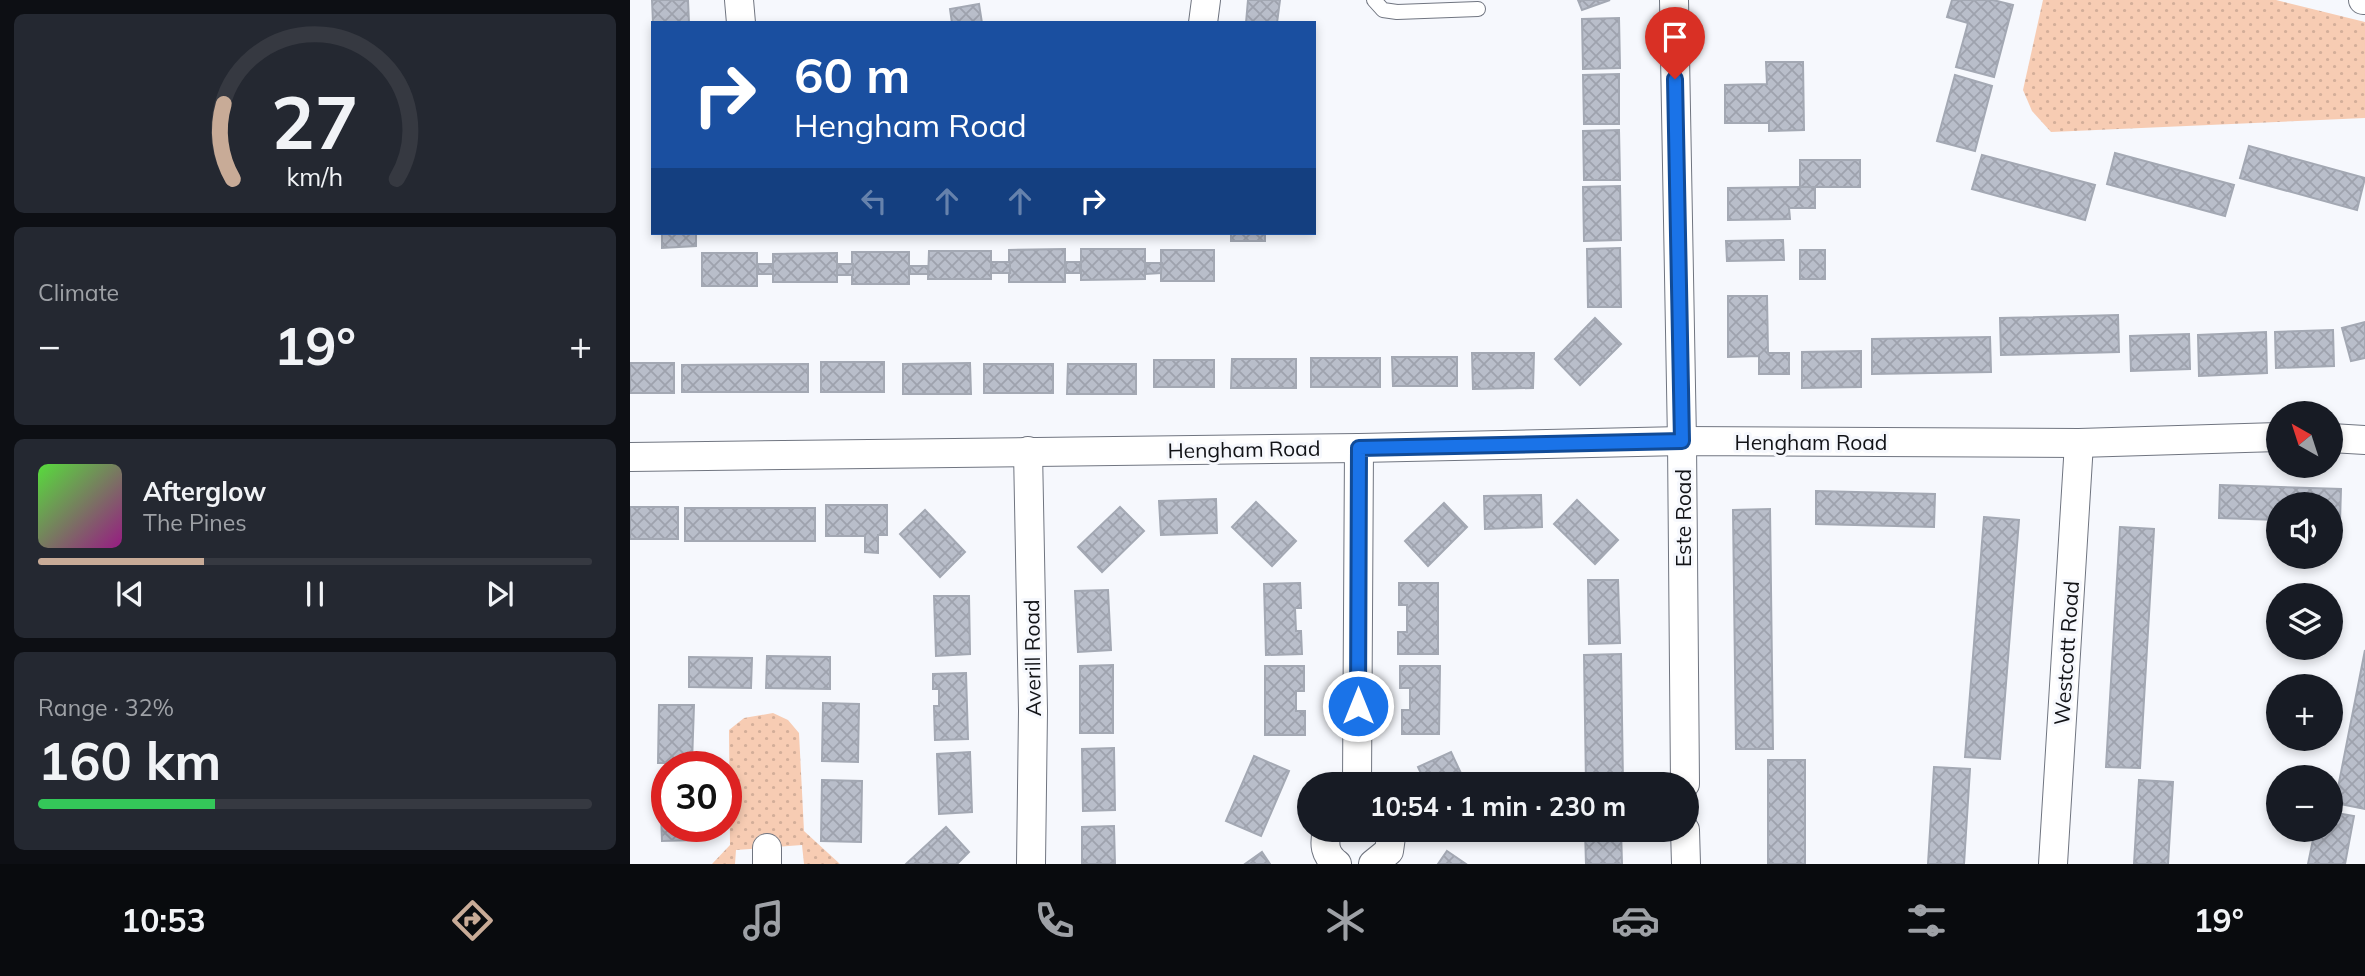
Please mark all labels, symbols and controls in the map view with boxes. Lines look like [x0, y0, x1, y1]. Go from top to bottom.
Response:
pin [1645, 7, 1705, 79]
icon: arrive [1656, 18, 1694, 56]
text: 60 m [794, 44, 910, 105]
icon: right [679, 49, 770, 140]
text: 27 [271, 77, 359, 168]
text: Hengham Road [794, 105, 1027, 145]
text: km/h [287, 161, 343, 192]
icon: left [855, 182, 893, 220]
icon: ahead [928, 182, 966, 220]
icon: ahead [1001, 182, 1039, 220]
icon: right [1074, 182, 1112, 220]
text: Climate [38, 278, 119, 307]
text: 19° [274, 313, 356, 378]
text: − [38, 321, 61, 369]
text: + [569, 321, 592, 369]
north arrow [2266, 401, 2343, 478]
map controls [2266, 401, 2343, 842]
street label: Hengham Road [1735, 429, 1887, 455]
street label: Hengham Road [1167, 435, 1321, 463]
street label: Este Road [1670, 469, 1696, 567]
text: Afterglow [143, 475, 266, 508]
button: sound [2266, 492, 2343, 569]
text: The Pines [143, 508, 247, 537]
icon: previous [111, 575, 149, 613]
icon: pause [296, 575, 334, 613]
icon: next [481, 575, 519, 613]
street label: Westcott Road [2048, 580, 2084, 726]
button: layers [2266, 583, 2343, 660]
street label: Averill Road [1018, 599, 1046, 717]
position arrow [1321, 669, 1395, 743]
button: + [2266, 674, 2343, 751]
text: Range · 32% [38, 693, 174, 722]
text: 160 km [38, 728, 221, 793]
speed limit sign: 30 [651, 751, 742, 842]
button: − [2266, 765, 2343, 842]
text: 10:54 · 1 min · 230 m [1370, 790, 1626, 823]
icon: directions [448, 896, 497, 945]
icon: music [739, 896, 788, 945]
icon: phone [1030, 896, 1079, 945]
icon: climate [1321, 896, 1370, 945]
icon: car [1611, 896, 1660, 945]
icon: filters [1902, 896, 1951, 945]
text: 10:53 [121, 900, 206, 940]
text: 19° [2193, 900, 2244, 940]

